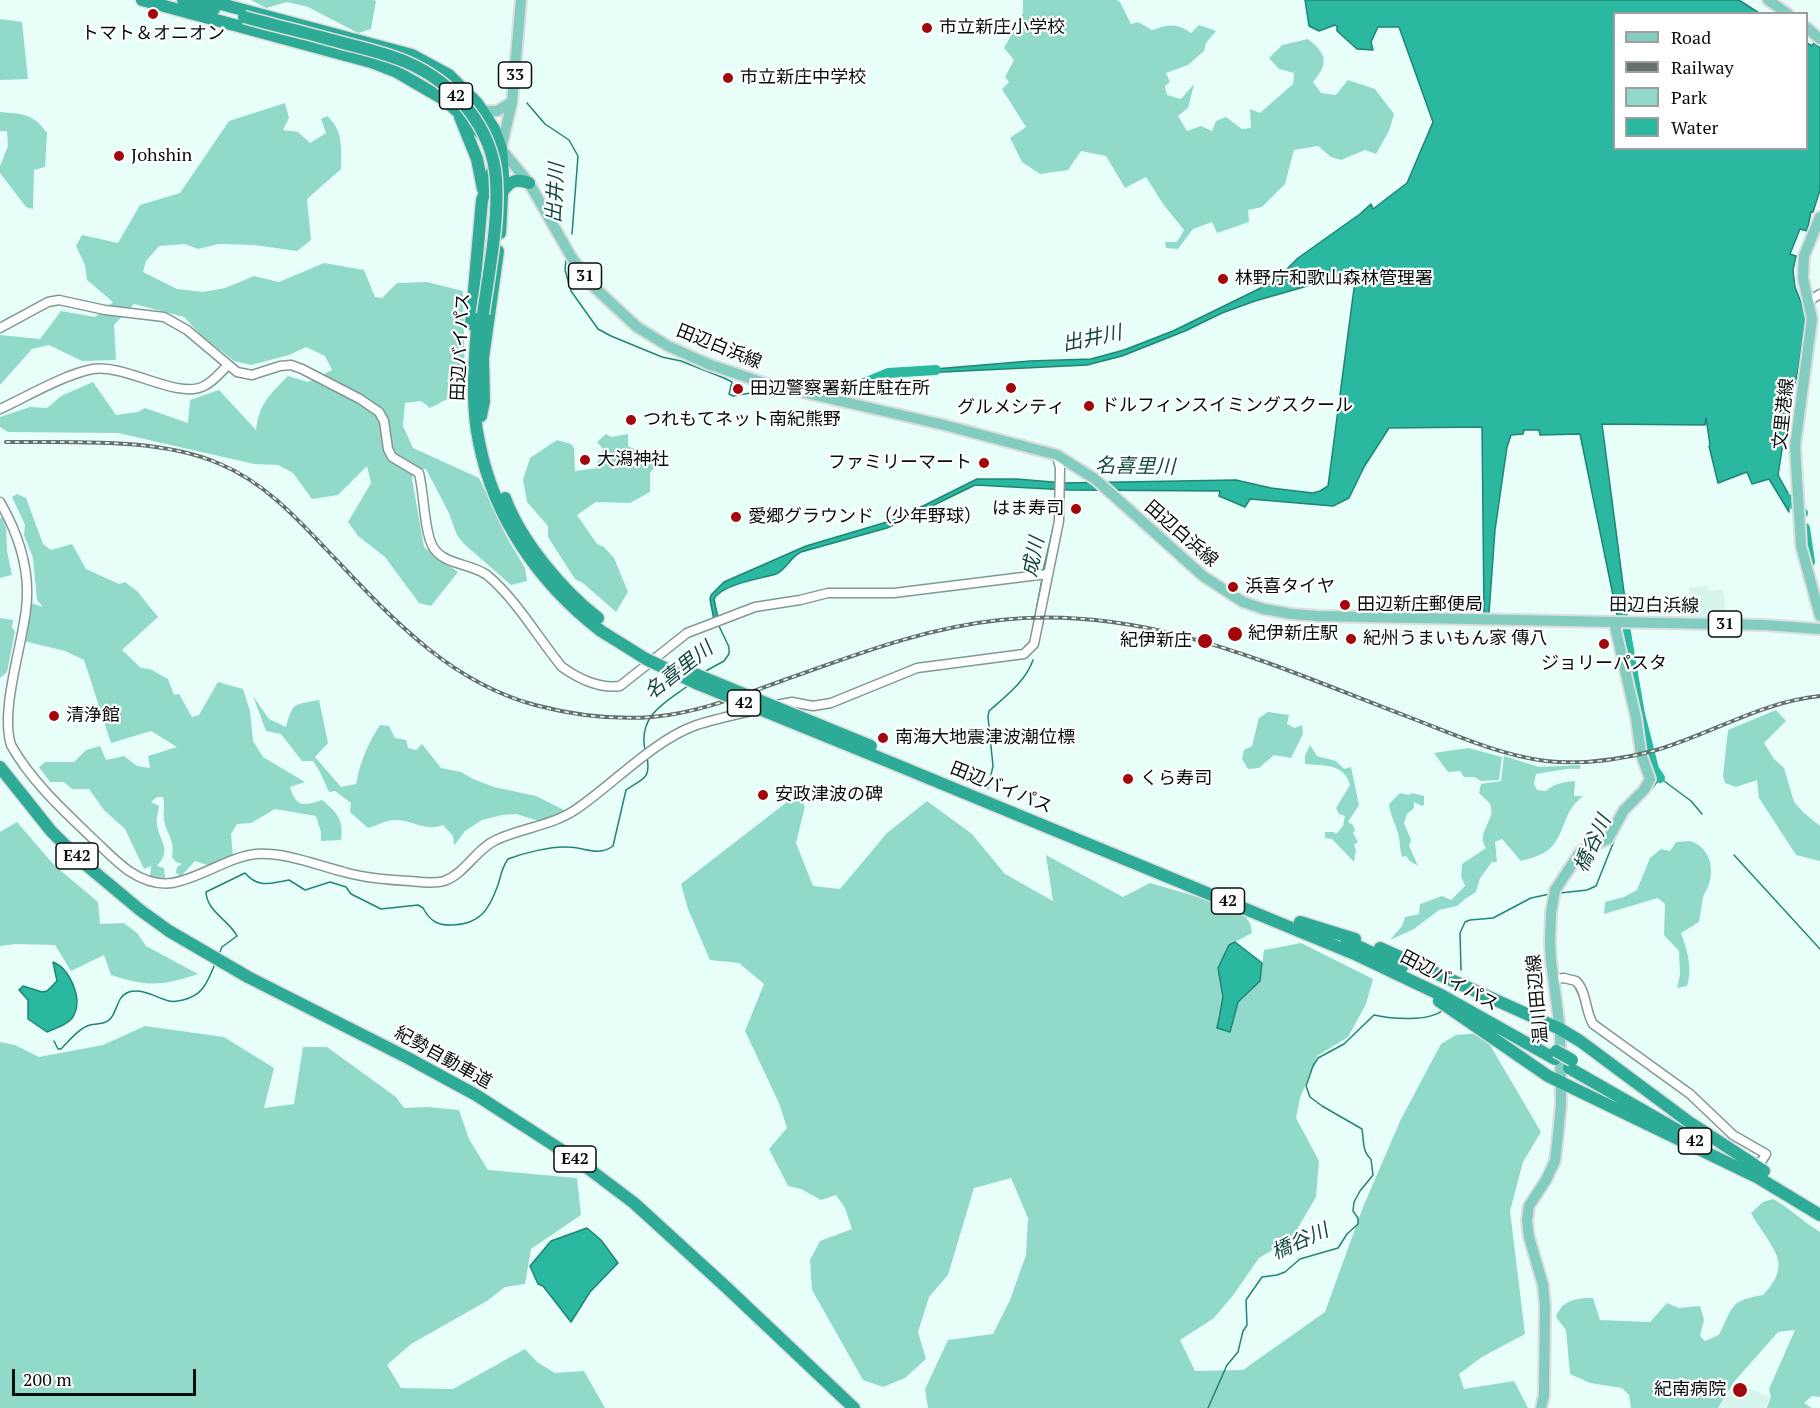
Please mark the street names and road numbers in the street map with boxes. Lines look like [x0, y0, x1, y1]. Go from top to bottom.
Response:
road number: 33 [498, 62, 532, 88]
road number: 42 [440, 83, 472, 109]
road number: 31 [568, 263, 602, 289]
street label: 田辺バイパス [447, 293, 475, 401]
street label: 田辺白浜線 [673, 320, 765, 374]
street label: 文里港線 [1769, 377, 1799, 451]
street label: 田辺白浜線 [1140, 496, 1222, 572]
street label: 田辺白浜線 [1609, 594, 1699, 618]
road number: 31 [1708, 611, 1742, 637]
road number: 42 [728, 690, 760, 716]
street label: 田辺バイパス [947, 758, 1055, 818]
road number: E42 [56, 843, 98, 869]
road number: 42 [1212, 888, 1244, 914]
street label: 田辺バイパス [1396, 946, 1502, 1016]
street label: 温川田辺線 [1523, 953, 1553, 1045]
street label: 紀勢自動車道 [391, 1022, 495, 1094]
road number: 42 [1678, 1128, 1712, 1154]
road number: E42 [554, 1146, 596, 1172]

